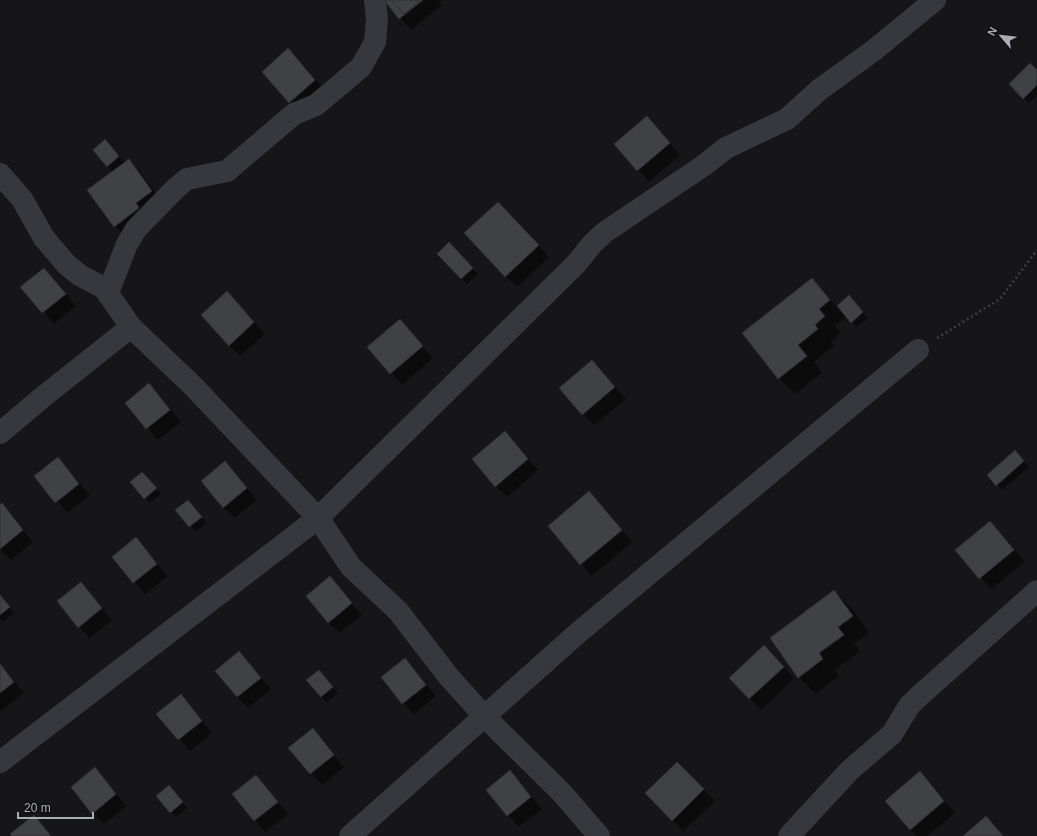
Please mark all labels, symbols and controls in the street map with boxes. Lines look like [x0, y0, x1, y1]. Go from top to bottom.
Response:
north arrow [981, 16, 1021, 56]
text: N [985, 25, 999, 38]
scale bar [18, 794, 93, 820]
text: 20 m [24, 801, 51, 815]

